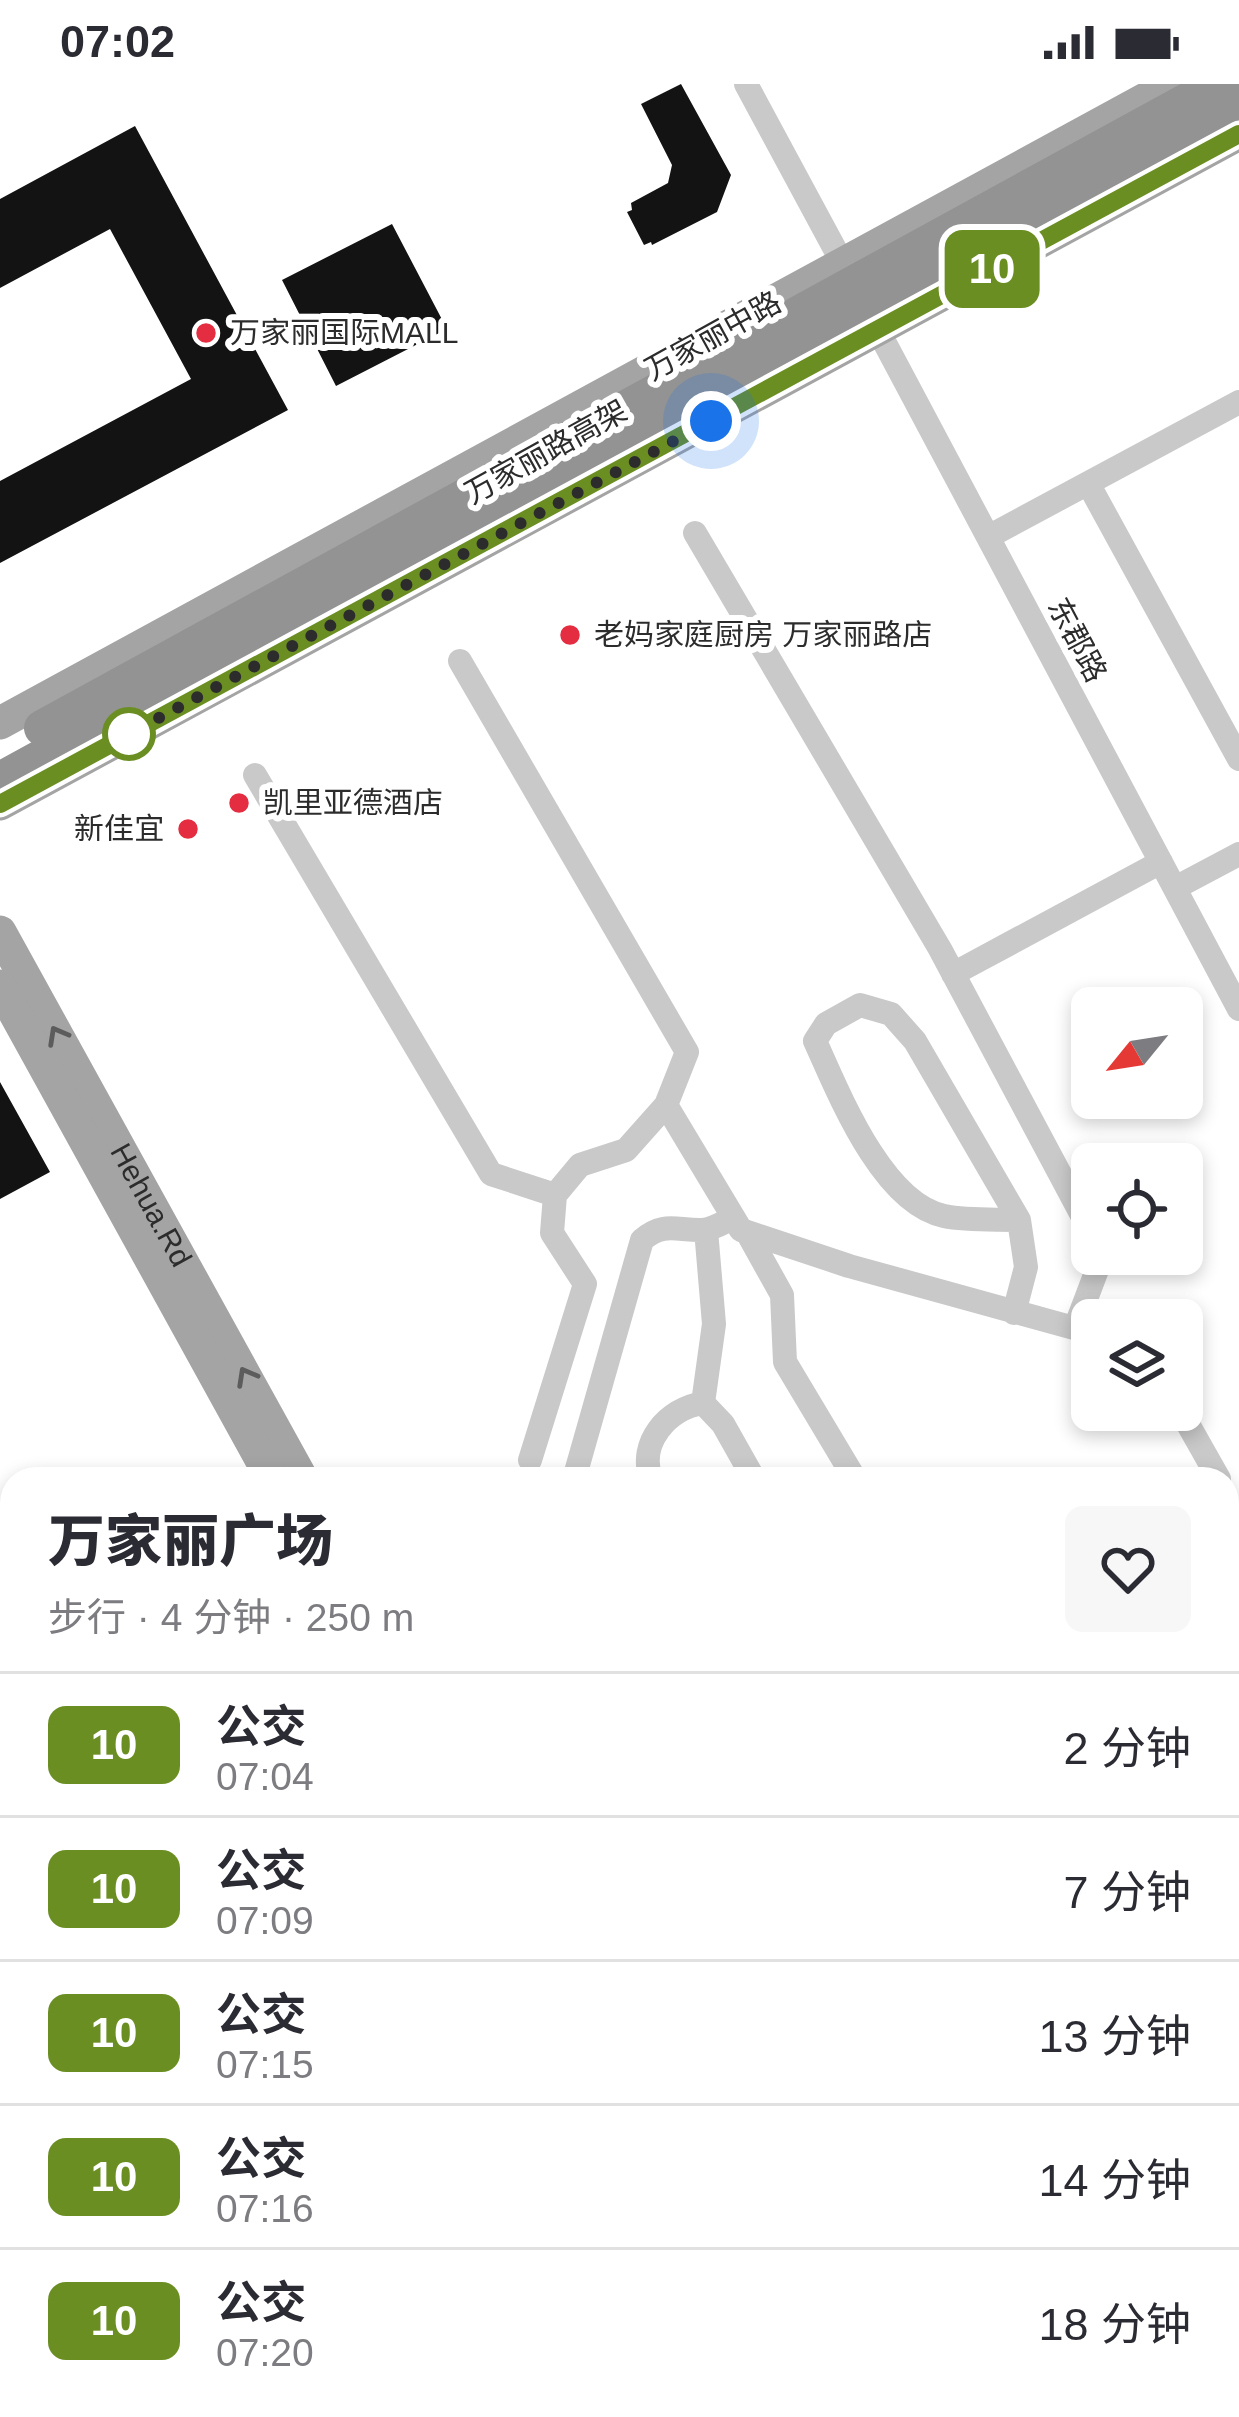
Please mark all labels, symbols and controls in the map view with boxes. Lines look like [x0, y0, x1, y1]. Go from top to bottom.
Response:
text: 07:02 [60, 16, 175, 67]
line badge: 10 [938, 230, 1046, 308]
text: 10 [969, 245, 1015, 292]
street label: 万家丽中路 [639, 285, 786, 386]
place label: 万家丽国际MALL [230, 316, 458, 349]
marker: 万家丽国际MALL [193, 320, 219, 346]
your location [681, 391, 741, 451]
street label: 万家丽路高架 [459, 393, 632, 510]
street label: 东郡路 [1042, 592, 1113, 687]
place label: 老妈家庭厨房 万家丽路店 [594, 618, 932, 651]
marker: 老妈家庭厨房 万家丽路店 [557, 622, 583, 648]
unlabelled marker [104, 709, 154, 759]
place label: 凯里亚德酒店 [263, 786, 443, 819]
marker: 凯里亚德酒店 [226, 790, 252, 816]
place label: 新佳宜 [74, 812, 164, 845]
marker: 新佳宜 [175, 816, 201, 842]
north arrow [1071, 987, 1203, 1119]
map controls [1071, 987, 1203, 1431]
one-way arrow [49, 1026, 72, 1047]
street label: Hehua.Rd [104, 1138, 198, 1272]
button: locate [1071, 1143, 1203, 1275]
button: layers [1071, 1299, 1203, 1431]
one-way arrow [237, 1368, 260, 1389]
button: heart [1065, 1506, 1191, 1632]
text: 万家丽广场 [48, 1509, 333, 1573]
text: 步行 · 4 分钟 · 250 m [48, 1596, 414, 1639]
text: 公交 [216, 1701, 306, 1752]
text: 10 [91, 1721, 137, 1768]
text: 2 分钟 [1063, 1723, 1191, 1774]
text: 07:04 [216, 1755, 314, 1798]
text: 公交 [216, 1845, 306, 1896]
text: 10 [91, 1865, 137, 1912]
text: 7 分钟 [1063, 1867, 1191, 1918]
text: 07:09 [216, 1899, 314, 1942]
text: 公交 [216, 1989, 306, 2040]
text: 10 [91, 2009, 137, 2056]
text: 13 分钟 [1038, 2011, 1191, 2062]
text: 07:15 [216, 2043, 314, 2086]
text: 公交 [216, 2133, 306, 2184]
text: 10 [91, 2153, 137, 2200]
text: 14 分钟 [1038, 2155, 1191, 2206]
text: 07:16 [216, 2187, 314, 2230]
text: 公交 [216, 2277, 306, 2328]
text: 10 [91, 2297, 137, 2344]
text: 18 分钟 [1038, 2299, 1191, 2350]
text: 07:20 [216, 2331, 314, 2374]

